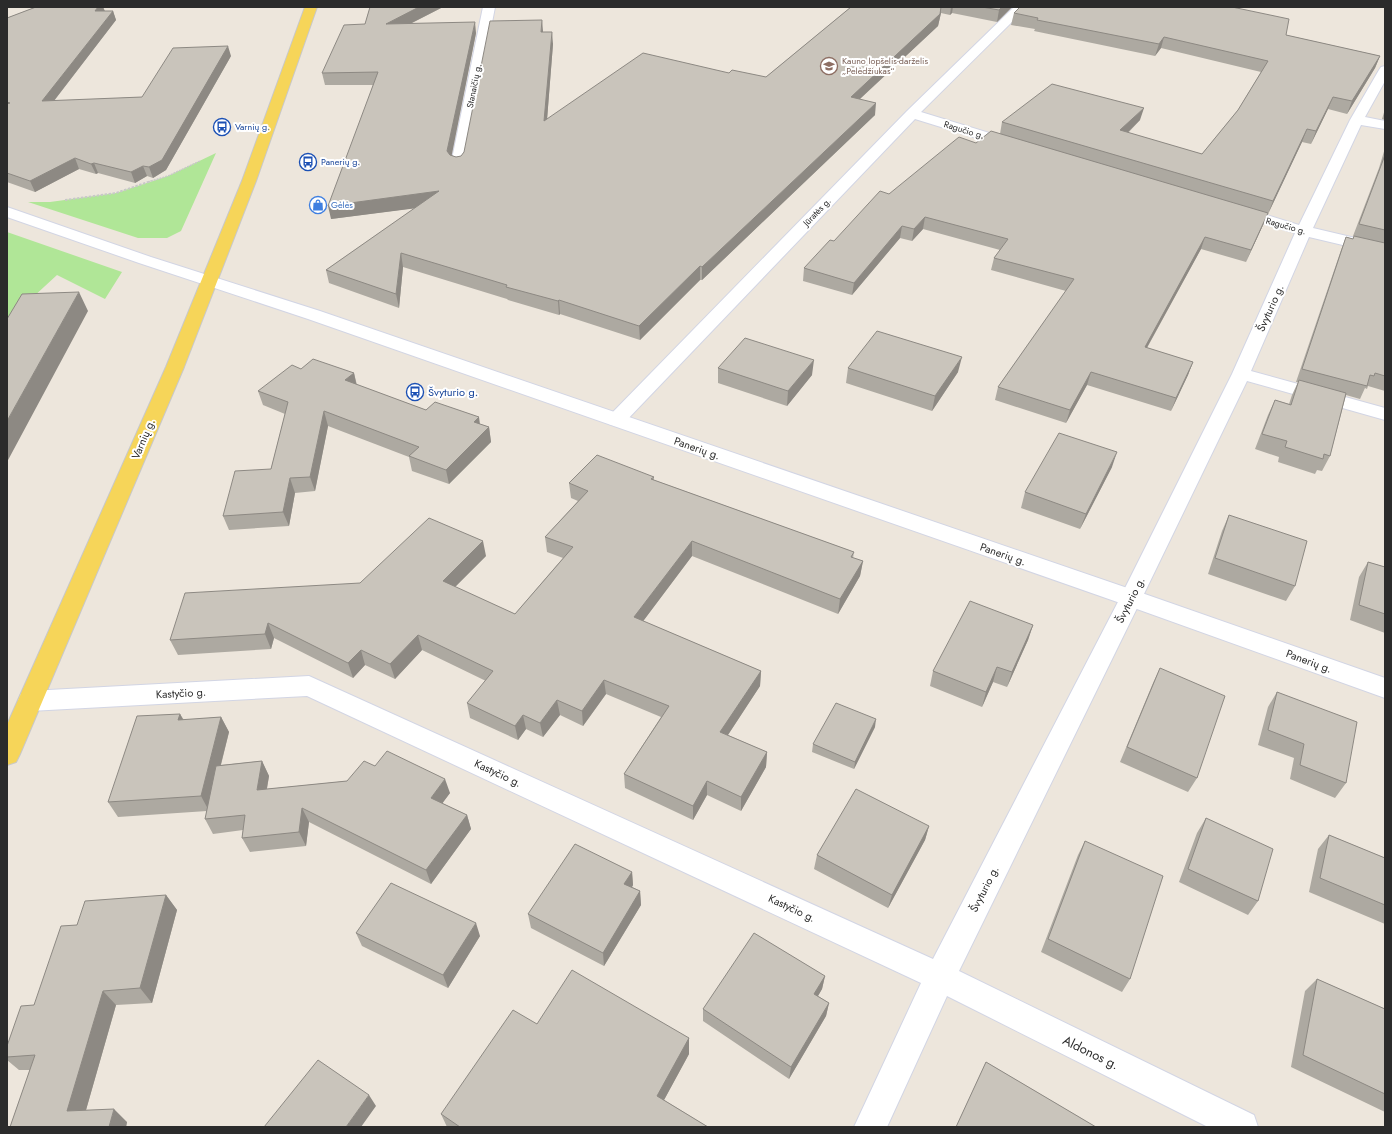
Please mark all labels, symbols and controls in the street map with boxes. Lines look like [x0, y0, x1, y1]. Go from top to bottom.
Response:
place label: Kauno lopšelis-darželis „Pelėdžiukas“ [842, 54, 928, 77]
school or university icon: Kauno lopšelis-darželis „Pelėdžiukas“ [819, 56, 839, 76]
street label: Stanaičių g. [463, 63, 484, 109]
bus stop icon: Varnių g. [212, 117, 232, 137]
street label: Ragučio g. [942, 117, 986, 142]
place label: Varnių g. [235, 120, 270, 133]
bus stop icon: Panerių g. [298, 152, 318, 172]
place label: Panerių g. [321, 155, 360, 168]
street label: Jūratės g. [799, 194, 834, 230]
shop icon: Gėlės [308, 195, 328, 215]
place label: Gėlės [331, 198, 353, 211]
street label: Ragučio g. [1264, 214, 1308, 237]
street label: Švyturio g. [1253, 282, 1287, 334]
bus stop icon: Švyturio g. [405, 382, 425, 402]
place label: Švyturio g. [428, 384, 478, 400]
street label: Varnių g. [127, 416, 159, 462]
street label: Panerių g. [672, 433, 722, 463]
street label: Panerių g. [978, 539, 1028, 569]
street label: Švyturio g. [1112, 574, 1148, 626]
street label: Panerių g. [1284, 645, 1334, 677]
street label: Kastyčio g. [155, 684, 207, 702]
street label: Kastyčio g. [472, 755, 524, 791]
street label: Švyturio g. [966, 863, 1002, 915]
street label: Kastyčio g. [766, 890, 818, 926]
street label: Aldonos g. [1059, 1031, 1122, 1074]

